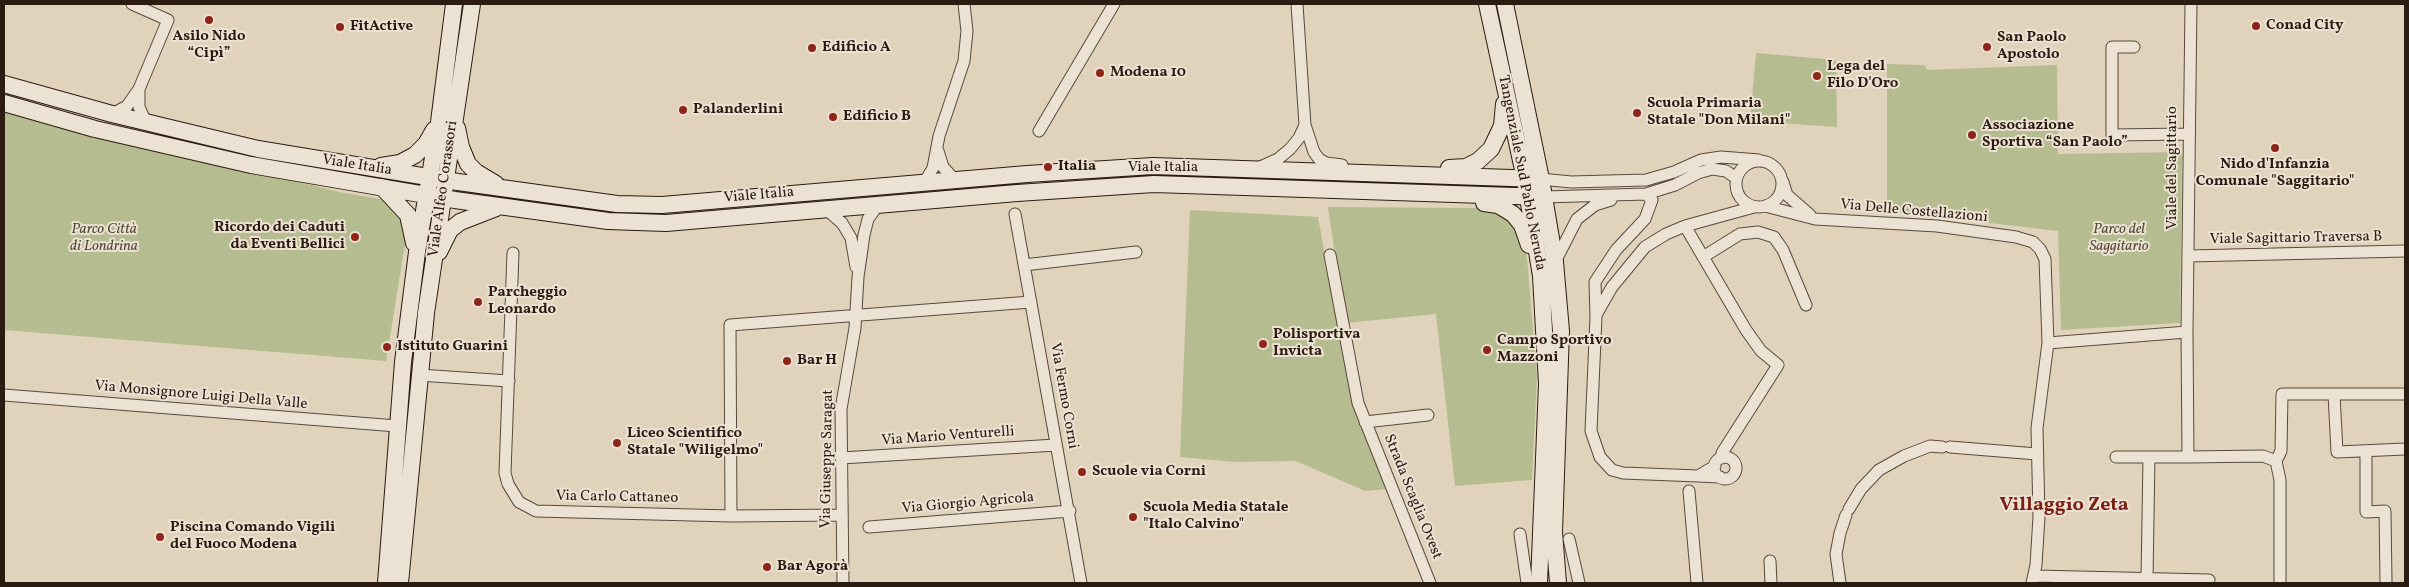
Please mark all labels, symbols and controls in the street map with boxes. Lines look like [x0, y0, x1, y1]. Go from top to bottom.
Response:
marker: Asilo Nido “Cipì” [203, 14, 215, 26]
place label: Conad City [2266, 17, 2343, 35]
place label: FitActive [350, 18, 413, 36]
marker: Conad City [2250, 20, 2262, 32]
marker: FitActive [334, 21, 346, 33]
place label: Asilo Nido “Cipì” [172, 28, 246, 63]
place label: San Paolo Apostolo [1997, 29, 2066, 64]
place label: Edificio A [822, 39, 891, 57]
marker: San Paolo Apostolo [1981, 41, 1993, 53]
marker: Edificio A [806, 42, 818, 54]
place label: Lega del Filo D'Oro [1827, 58, 1898, 93]
place label: Modena 10 [1110, 64, 1186, 82]
marker: Modena 10 [1094, 67, 1106, 79]
marker: Lega del Filo D'Oro [1811, 70, 1823, 82]
street label: Tangenziale Sud Pablo Neruda [1493, 74, 1549, 272]
place label: Scuola Primaria Statale "Don Milani" [1647, 95, 1790, 130]
place label: Palanderlini [693, 101, 783, 119]
marker: Palanderlini [677, 104, 689, 116]
street label: Viale del Sagittario [2164, 106, 2182, 230]
marker: Scuola Primaria Statale "Don Milani" [1631, 107, 1643, 119]
place label: Edificio B [843, 108, 911, 126]
marker: Edificio B [827, 111, 839, 123]
place label: Associazione Sportiva “San Paolo” [1982, 117, 2128, 152]
street label: Viale Alfeo Corassori [426, 120, 462, 258]
marker: Associazione Sportiva “San Paolo” [1966, 129, 1978, 141]
marker: Nido d'Infanzia Comunale "Saggitario" [2269, 142, 2281, 154]
street label: Viale Italia [321, 152, 393, 180]
place label: Nido d'Infanzia Comunale "Saggitario" [2196, 156, 2354, 191]
place label: Italia [1058, 158, 1096, 176]
street label: Viale Italia [1128, 159, 1198, 177]
marker: Italia [1042, 161, 1054, 173]
street label: Viale Italia [723, 184, 795, 208]
street label: Via Delle Costellazioni [1839, 197, 1989, 227]
place label: Ricordo dei Caduti da Eventi Bellici [214, 219, 345, 254]
park label: Parco Città di Londrina [70, 221, 138, 256]
park label: Parco del Saggitario [2089, 221, 2149, 256]
street label: Viale Sagittario Traversa B [2210, 228, 2382, 250]
marker: Ricordo dei Caduti da Eventi Bellici [349, 231, 361, 243]
place label: Parcheggio Leonardo [488, 284, 567, 319]
marker: Parcheggio Leonardo [472, 296, 484, 308]
place label: Polisportiva Invicta [1273, 326, 1360, 361]
place label: Campo Sportivo Mazzoni [1497, 332, 1611, 367]
place label: Istituto Guarini [397, 338, 508, 356]
marker: Polisportiva Invicta [1257, 338, 1269, 350]
marker: Istituto Guarini [381, 341, 393, 353]
street label: Via Fermo Corni [1045, 342, 1081, 450]
marker: Campo Sportivo Mazzoni [1481, 344, 1493, 356]
place label: Bar H [797, 352, 837, 370]
marker: Bar H [781, 355, 793, 367]
street label: Via Monsignore Luigi Della Valle [94, 378, 308, 414]
street label: Via Giuseppe Saragat [818, 389, 838, 529]
street label: Via Mario Venturelli [881, 423, 1015, 451]
place label: Liceo Scientifico Statale "Wiligelmo" [627, 425, 763, 460]
street label: Strada Scaglia Ovest [1379, 432, 1445, 562]
marker: Liceo Scientifico Statale "Wiligelmo" [611, 437, 623, 449]
place label: Scuole via Corni [1092, 463, 1206, 481]
marker: Scuole via Corni [1076, 466, 1088, 478]
street label: Via Carlo Cattaneo [556, 488, 678, 508]
street label: Via Giorgio Agricola [901, 489, 1035, 519]
district label: Villaggio Zeta [1999, 494, 2129, 518]
place label: Scuola Media Statale "Italo Calvino" [1143, 499, 1288, 534]
marker: Scuola Media Statale "Italo Calvino" [1127, 511, 1139, 523]
place label: Piscina Comando Vigili del Fuoco Modena [170, 519, 335, 554]
marker: Piscina Comando Vigili del Fuoco Modena [154, 531, 166, 543]
place label: Bar Agorà [777, 558, 848, 576]
marker: Bar Agorà [761, 561, 773, 573]

